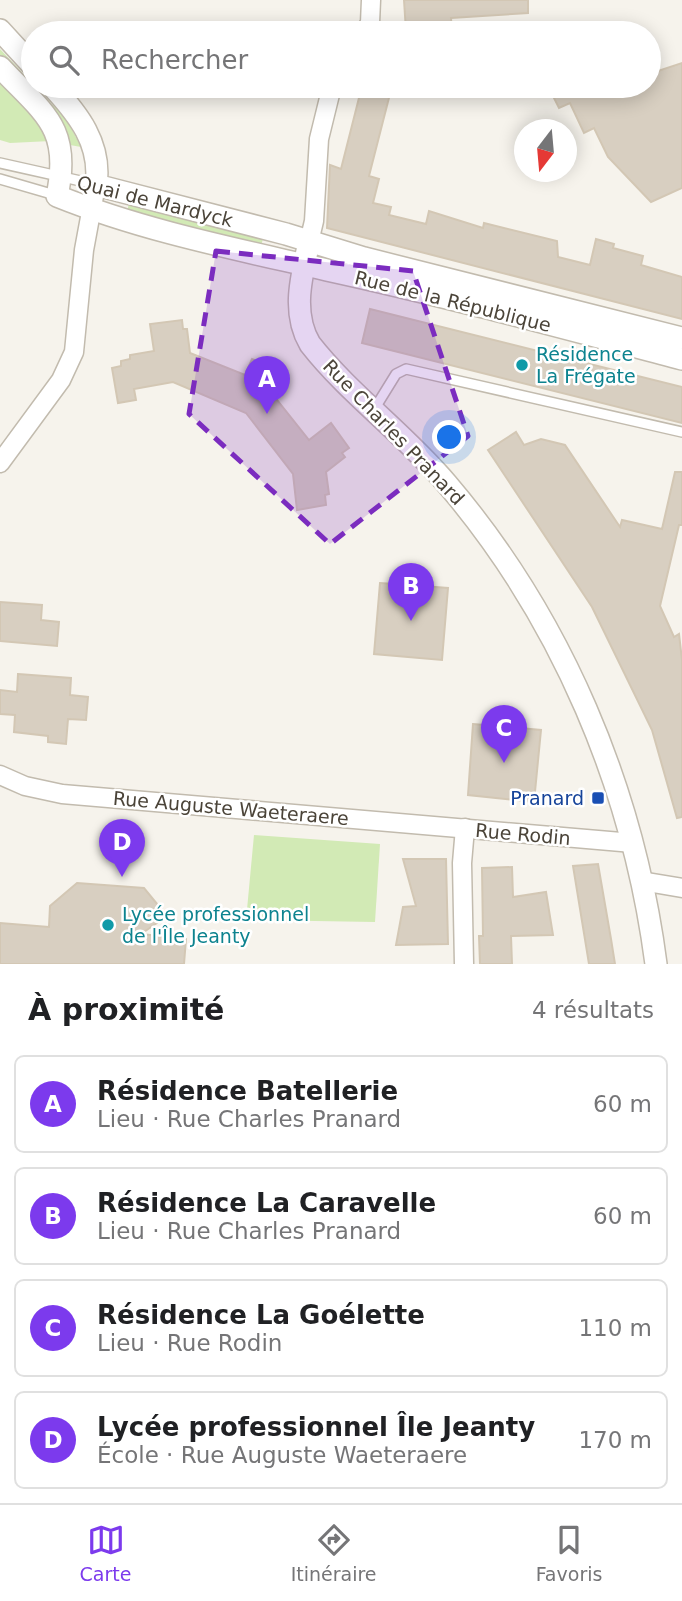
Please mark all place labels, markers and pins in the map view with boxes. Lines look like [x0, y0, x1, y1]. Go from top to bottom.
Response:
place label: Résidence La Frégate [536, 343, 636, 387]
pin: A [244, 356, 290, 414]
marker: Résidence La Frégate [514, 357, 530, 373]
pin: B [388, 563, 434, 621]
pin: C [481, 705, 527, 763]
place label: Pranard [510, 787, 584, 809]
marker: Pranard [590, 790, 606, 806]
pin: D [99, 819, 145, 877]
place label: Lycée professionnel de l'Île Jeanty [122, 903, 309, 947]
marker: Lycée professionnel de l'Île Jeanty [100, 917, 116, 933]

